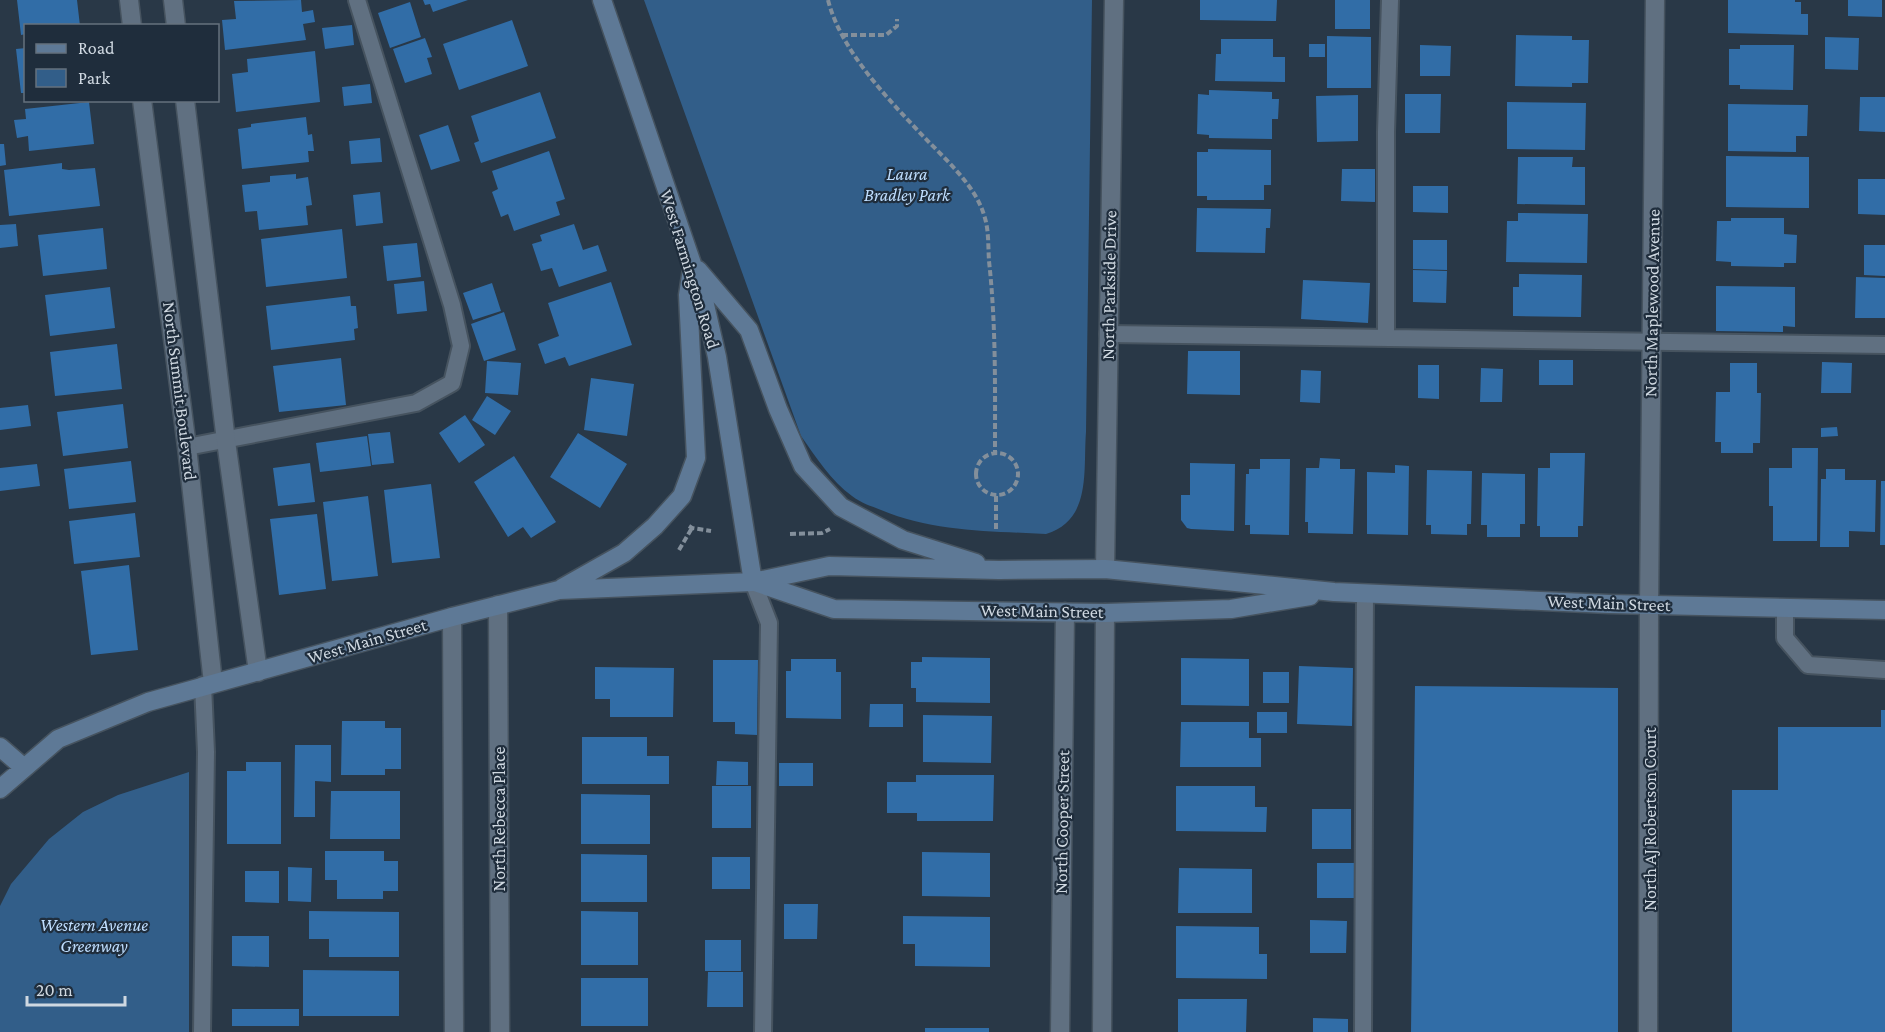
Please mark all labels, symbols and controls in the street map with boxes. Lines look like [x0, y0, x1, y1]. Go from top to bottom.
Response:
legend [24, 24, 219, 102]
text: Road [78, 38, 115, 58]
text: Park [78, 68, 110, 88]
park label: Laura Bradley Park [864, 164, 951, 205]
street label: West Farmington Road [656, 187, 724, 351]
street label: North Maplewood Avenue [1640, 209, 1664, 397]
street label: North Parkside Drive [1098, 210, 1120, 360]
street label: North Summit Boulevard [159, 300, 201, 482]
street label: West Main Street [1547, 591, 1672, 615]
street label: West Main Street [980, 600, 1105, 622]
street label: West Main Street [305, 614, 430, 668]
street label: North AJ Robertson Court [1640, 726, 1660, 911]
street label: North Rebecca Place [489, 747, 509, 891]
street label: North Cooper Street [1051, 749, 1073, 894]
park label: Western Avenue Greenway [40, 915, 148, 956]
scale bar [27, 969, 124, 1007]
text: 20 m [36, 980, 73, 1000]

